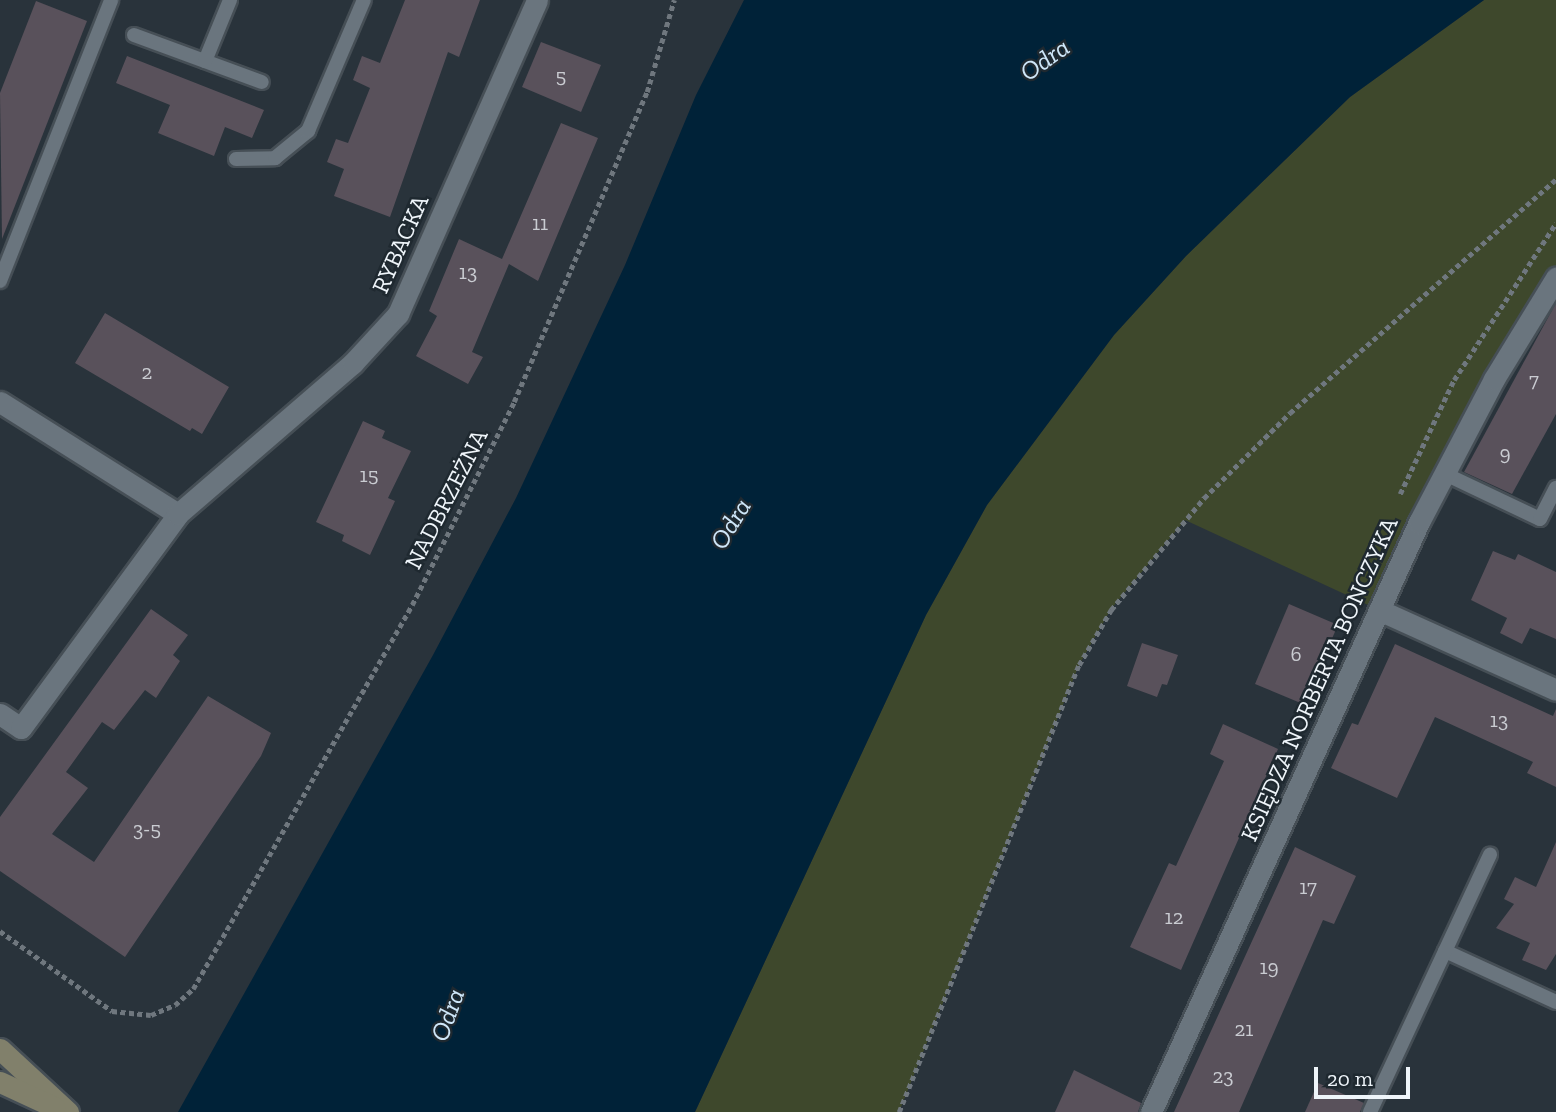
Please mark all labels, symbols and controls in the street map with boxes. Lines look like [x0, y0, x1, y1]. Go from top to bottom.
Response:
water label: Odra [1014, 32, 1076, 88]
house number: 5 [556, 63, 566, 89]
street label: RYBACKA [366, 190, 434, 298]
house number: 11 [532, 210, 548, 236]
house number: 13 [459, 259, 477, 285]
house number: 2 [142, 359, 152, 385]
house number: 7 [1529, 367, 1539, 393]
street label: NADBRZEŻNA [398, 424, 494, 574]
house number: 9 [1499, 440, 1511, 466]
house number: 15 [360, 462, 378, 488]
water label: Odra [704, 493, 758, 555]
street label: KSIĘDZA NORBERTA BONCZYKA [1234, 512, 1404, 846]
house number: 6 [1290, 641, 1302, 667]
house number: 13 [1490, 707, 1508, 733]
house number: 3-5 [133, 816, 161, 842]
house number: 17 [1299, 874, 1317, 900]
house number: 12 [1165, 904, 1183, 930]
house number: 19 [1259, 954, 1279, 980]
water label: Odra [424, 984, 472, 1046]
house number: 21 [1235, 1016, 1253, 1042]
scale bar [1318, 1052, 1414, 1096]
house number: 23 [1212, 1063, 1234, 1089]
text: 20 m [1327, 1066, 1373, 1091]

